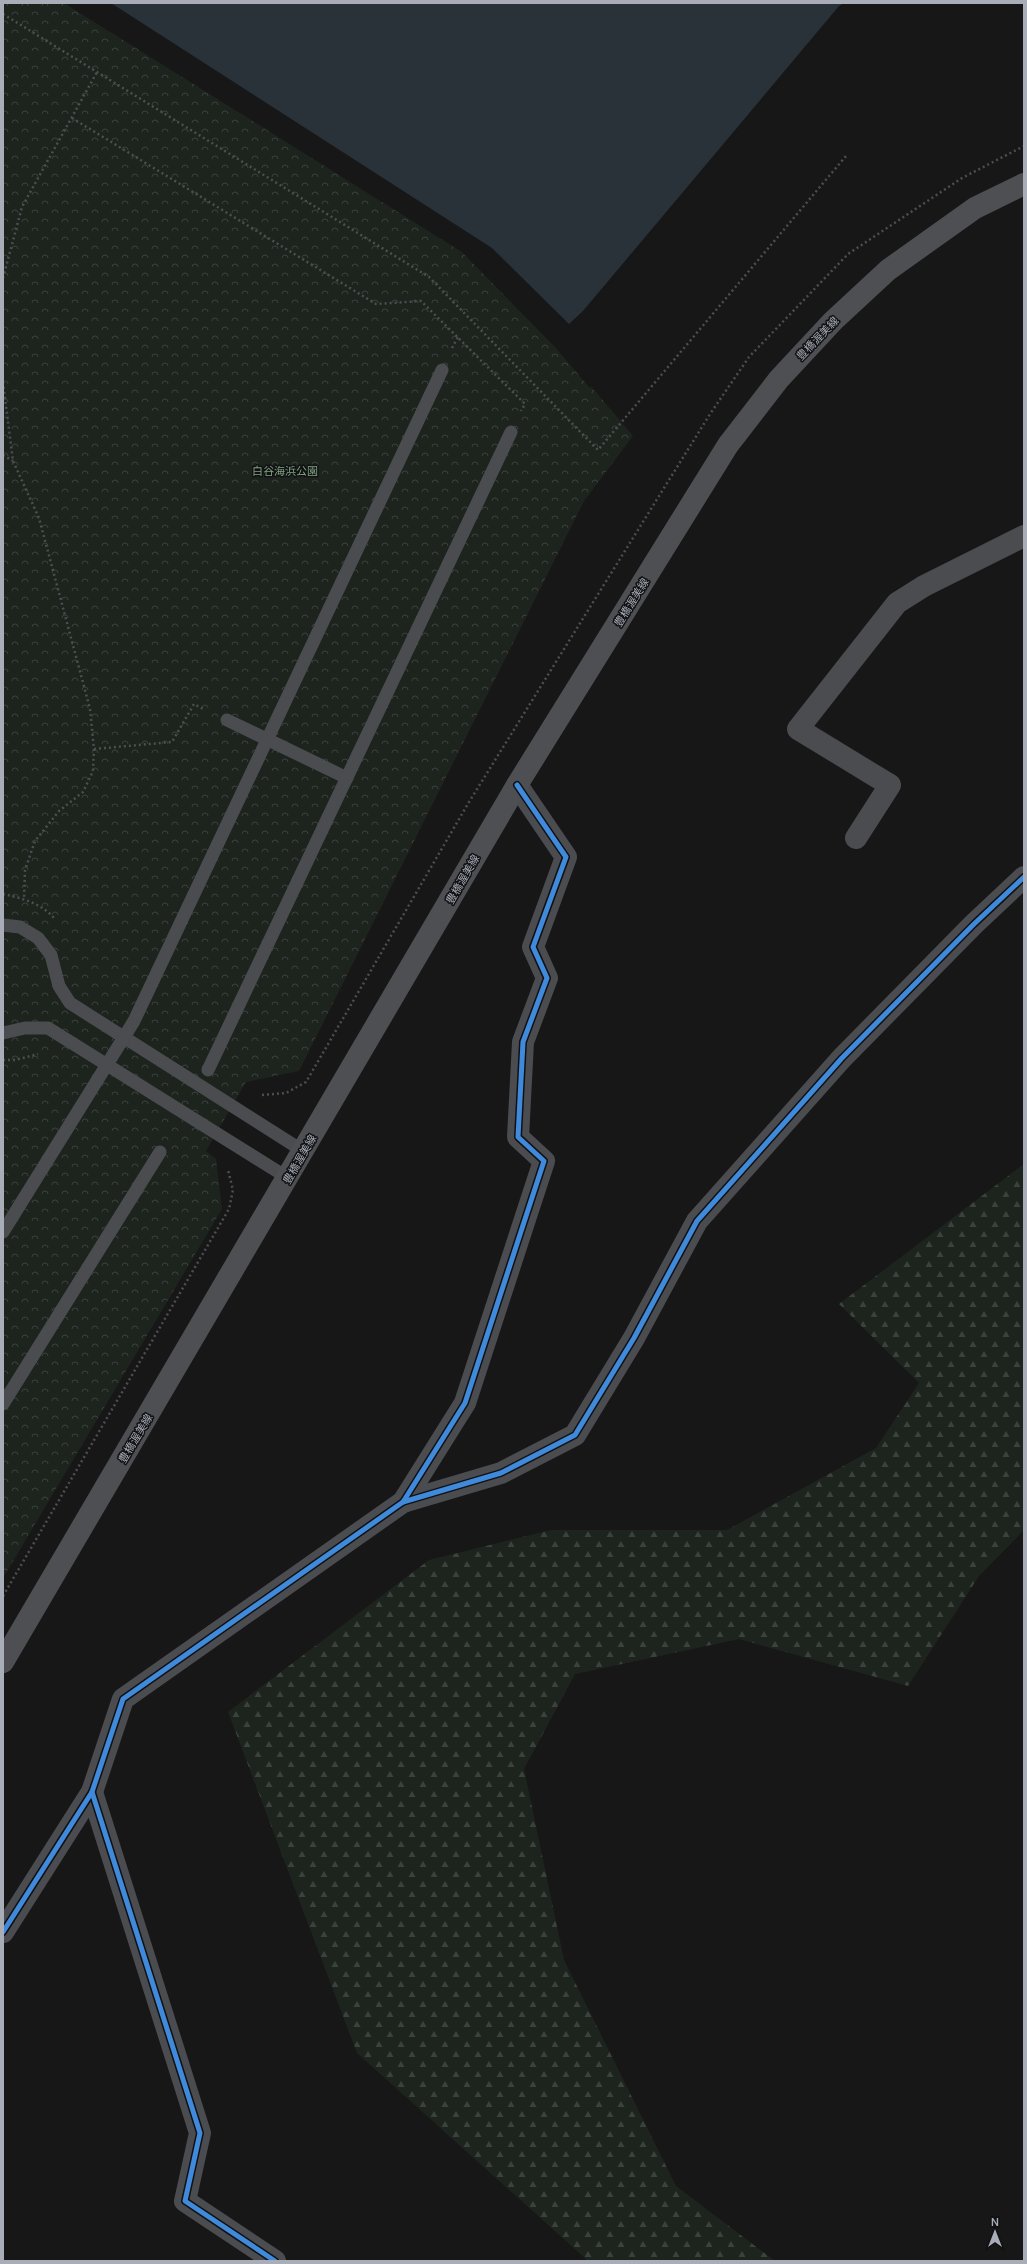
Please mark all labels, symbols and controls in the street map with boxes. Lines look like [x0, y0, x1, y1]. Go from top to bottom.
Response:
street label: 豊橋渥美線 [793, 313, 841, 363]
park label: 白谷海浜公園 [252, 463, 318, 478]
street label: 豊橋渥美線 [610, 575, 652, 629]
street label: 豊橋渥美線 [442, 851, 482, 907]
street label: 豊橋渥美線 [279, 1131, 319, 1187]
street label: 豊橋渥美線 [114, 1411, 156, 1465]
north arrow [975, 2212, 1015, 2252]
text: N [991, 2214, 999, 2229]

